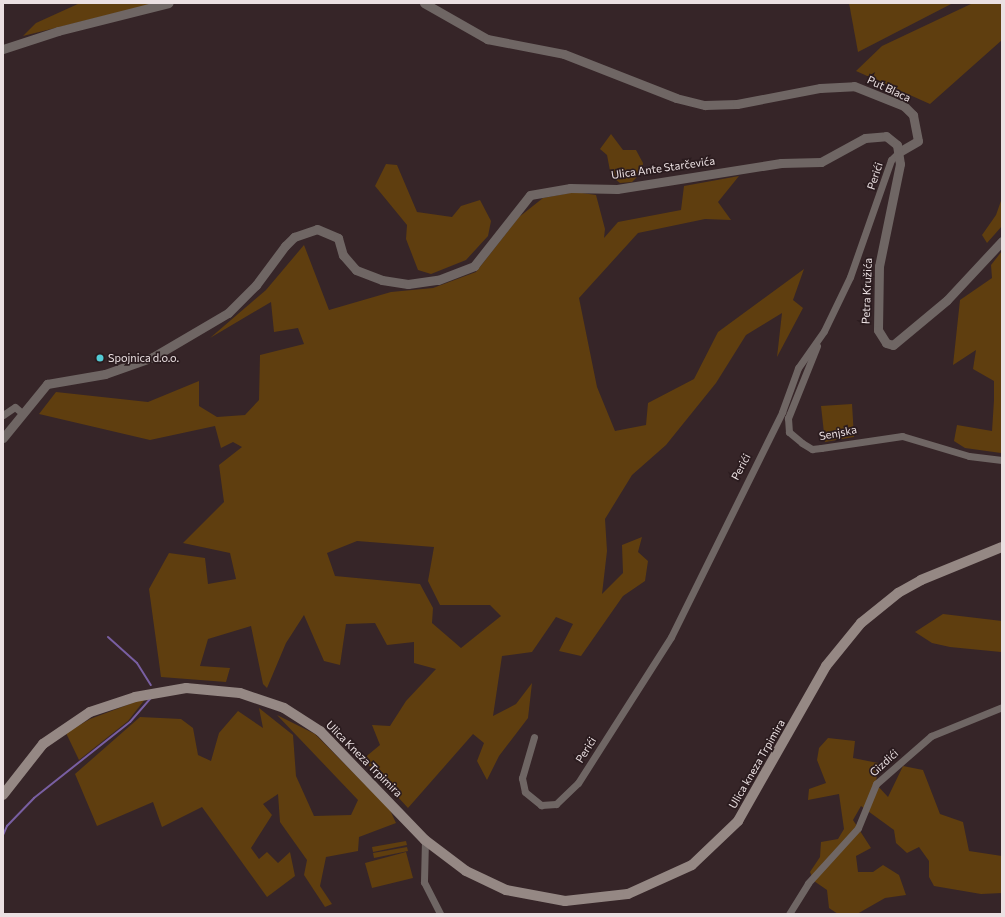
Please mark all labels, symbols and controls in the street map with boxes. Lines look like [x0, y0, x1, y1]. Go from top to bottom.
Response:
street label: Put Blaca [865, 73, 913, 105]
street label: Ulica Ante Starčevića [610, 154, 716, 182]
street label: Perići [864, 161, 886, 191]
street label: Petra Kružića [859, 258, 875, 324]
place label: Spojnica d.o.o. [108, 351, 179, 365]
marker: Spojnica d.o.o. [95, 353, 105, 363]
street label: Senjska [818, 423, 858, 443]
street label: Perići [729, 452, 753, 482]
street label: Ulica kneza Trpimira [726, 717, 788, 811]
street label: Ulica Kneza Trpimira [323, 718, 405, 800]
street label: Perići [573, 735, 599, 765]
street label: Gizdići [867, 747, 901, 779]

